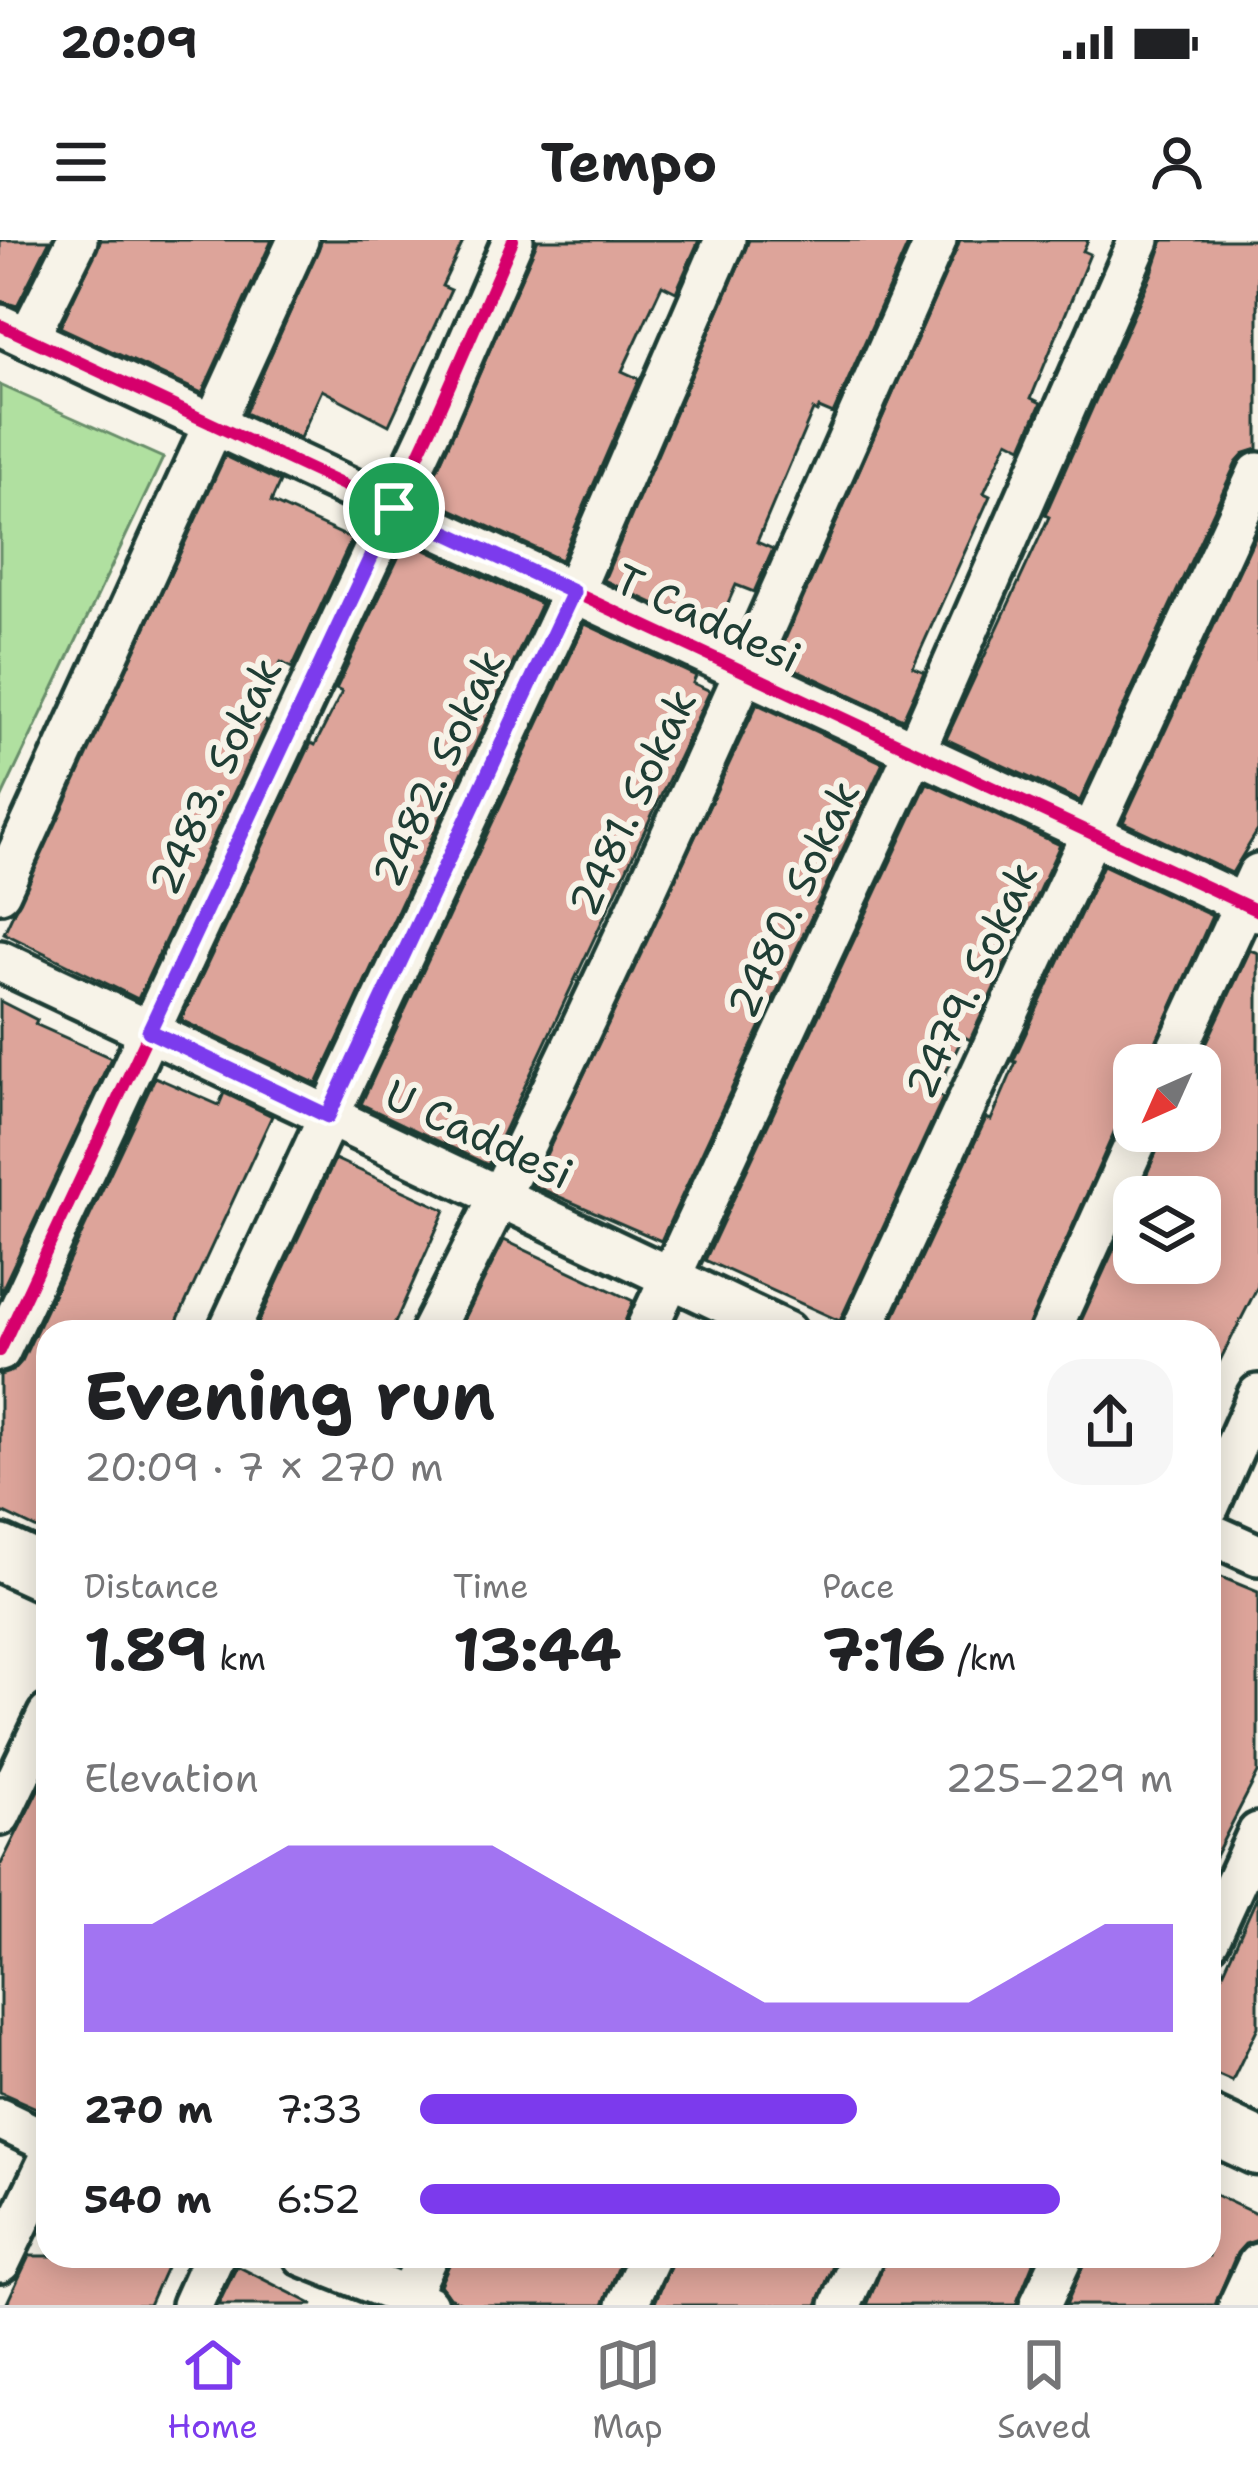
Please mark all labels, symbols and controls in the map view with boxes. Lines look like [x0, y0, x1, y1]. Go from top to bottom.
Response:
text: 20:09 [60, 12, 198, 72]
text: Tempo [541, 126, 717, 198]
icon: menu [48, 129, 114, 195]
icon: person [1144, 129, 1210, 195]
pin [343, 457, 445, 559]
icon: arrive [361, 475, 427, 541]
street label: T Caddesi [606, 551, 810, 685]
street label: 2482. Sokak [359, 640, 517, 896]
street label: 2483. Sokak [136, 648, 294, 904]
street label: 2481. Sokak [555, 680, 709, 924]
street label: 2480. Sokak [714, 771, 872, 1027]
street label: 2479. Sokak [892, 853, 1050, 1107]
north arrow [1113, 1044, 1221, 1152]
map controls [1113, 1044, 1221, 1284]
street label: U Caddesi [376, 1066, 582, 1202]
button: layers [1113, 1176, 1221, 1284]
text: Evening run [84, 1352, 495, 1440]
button: share [1047, 1359, 1173, 1485]
text: 20:09 · 7 × 270 m [84, 1441, 443, 1493]
text: Distance [84, 1564, 219, 1609]
text: Time [453, 1564, 529, 1609]
text: Pace [822, 1564, 895, 1609]
text: 1.89 [84, 1609, 208, 1689]
text: 13:44 [453, 1609, 622, 1689]
text: 7:16 [822, 1609, 946, 1689]
text: km [208, 1636, 266, 1681]
text: /km [946, 1636, 1016, 1681]
text: Elevation [84, 1752, 259, 1804]
text: 225–229 m [945, 1752, 1173, 1804]
text: 270 m [84, 2083, 213, 2135]
text: 7:33 [276, 2083, 363, 2135]
text: 540 m [84, 2173, 212, 2225]
text: 6:52 [276, 2173, 361, 2225]
tab: Home [167, 2332, 258, 2449]
tab: Map [592, 2332, 663, 2449]
tab: Saved [997, 2332, 1091, 2449]

